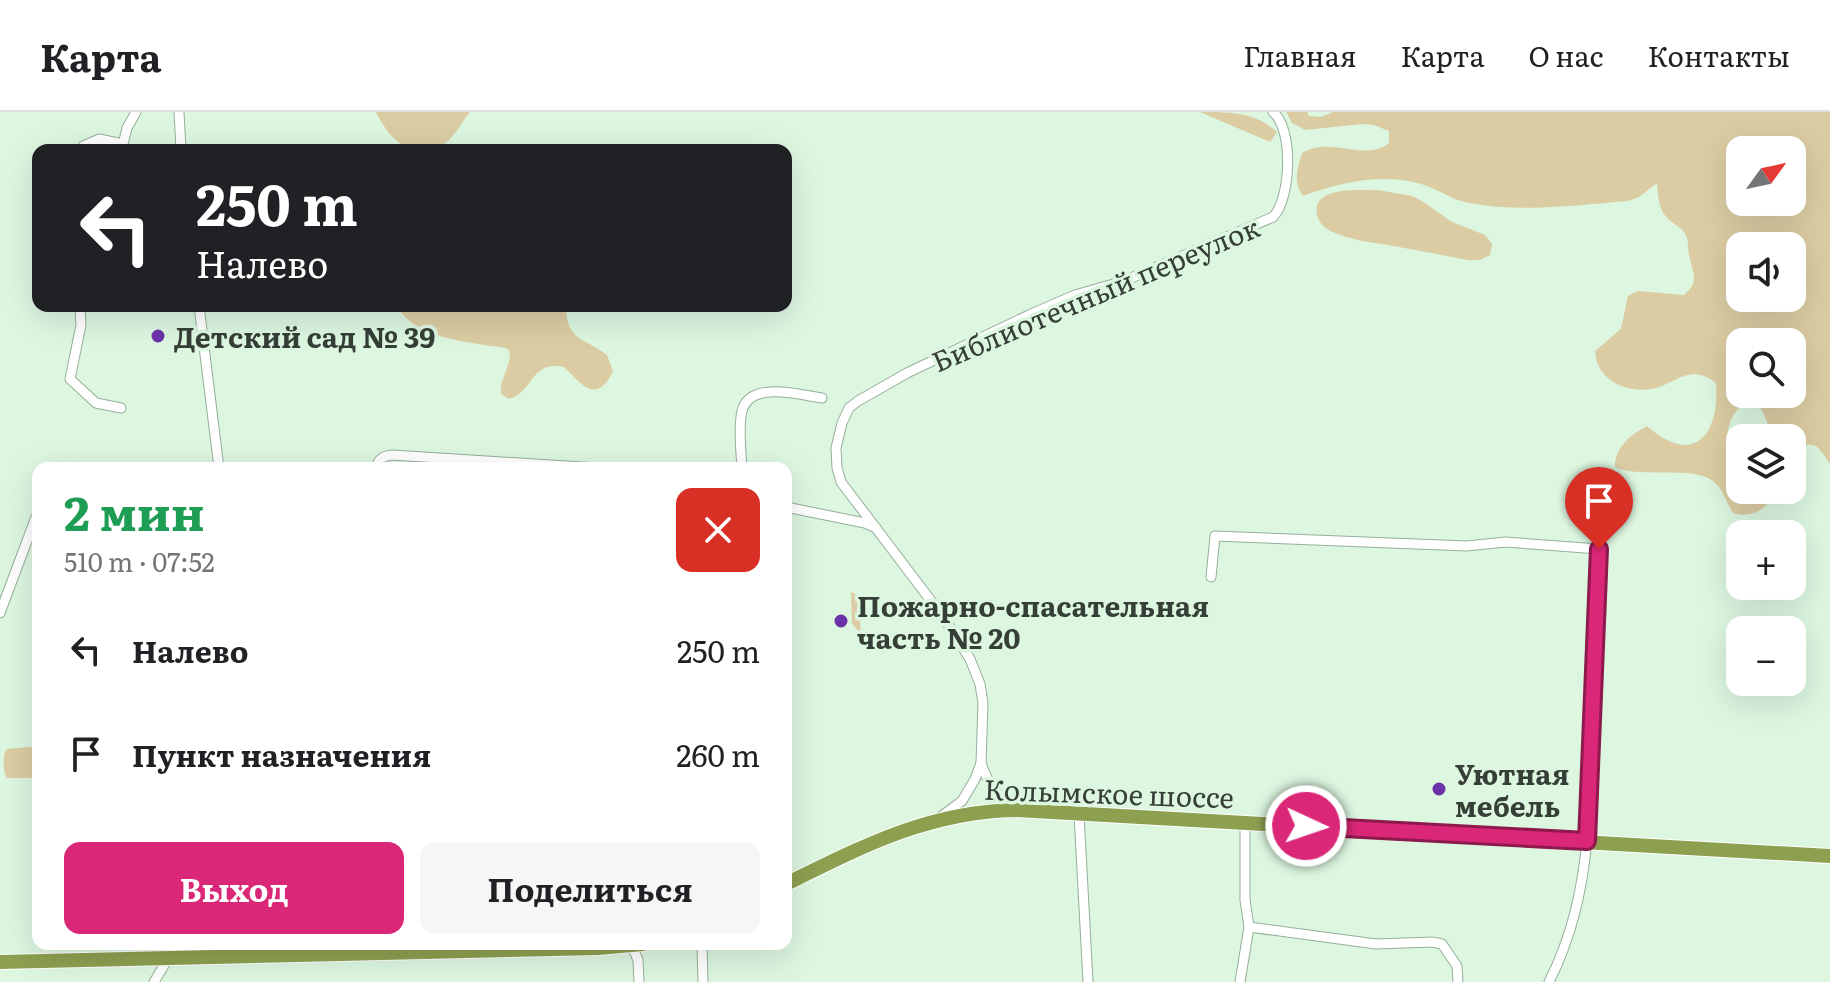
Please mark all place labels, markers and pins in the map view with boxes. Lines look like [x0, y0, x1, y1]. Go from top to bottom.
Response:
place label: Детский сад № 39 [174, 315, 435, 357]
marker: Детский сад № 39 [149, 327, 167, 345]
pin [1565, 467, 1633, 549]
place label: Пожарно-спасательная часть № 20 [857, 584, 1209, 658]
marker: Пожарно-спасательная часть № 20 [832, 612, 850, 630]
place label: Уютная мебель [1455, 752, 1569, 826]
marker: Уютная мебель [1430, 780, 1448, 798]

